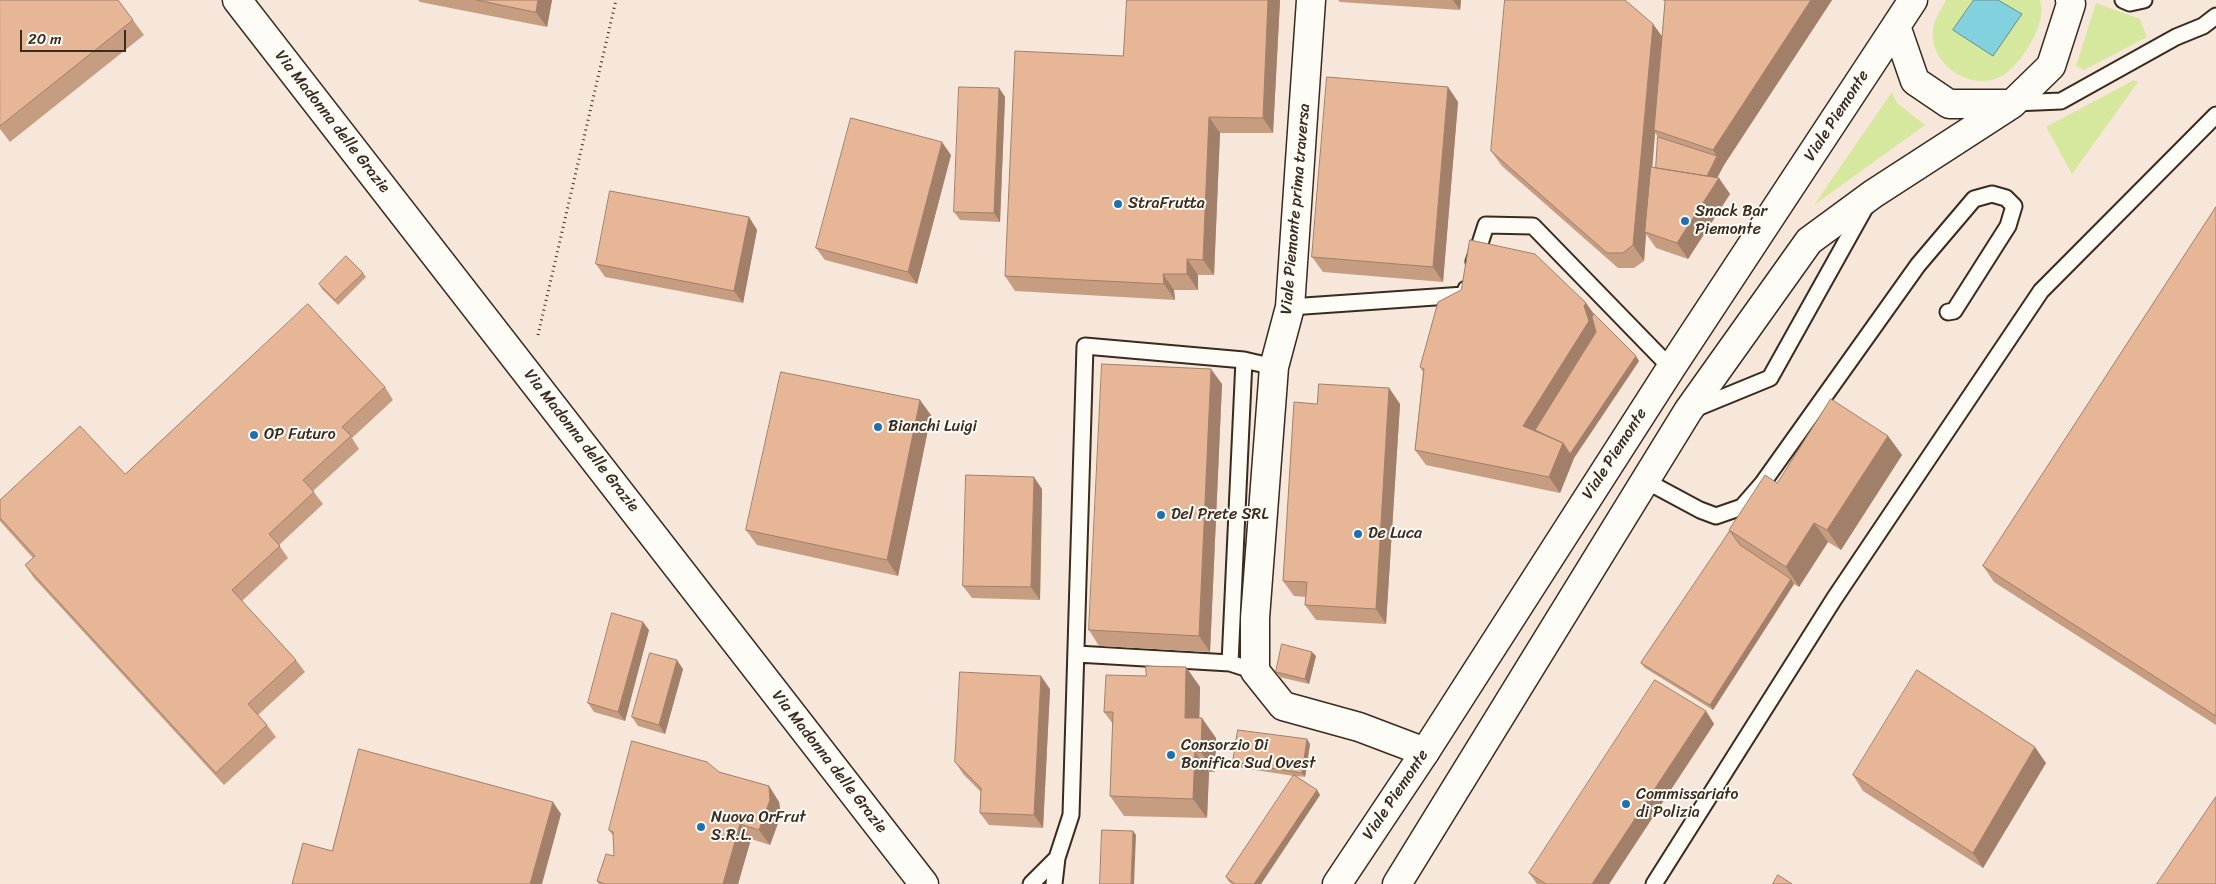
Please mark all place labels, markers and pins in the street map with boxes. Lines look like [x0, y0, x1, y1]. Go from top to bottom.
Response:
place label: StraFrutta [1128, 194, 1205, 214]
marker: StraFrutta [1112, 198, 1124, 210]
place label: Snack Bar Piemonte [1695, 202, 1767, 240]
marker: Snack Bar Piemonte [1679, 215, 1691, 227]
place label: Bianchi Luigi [888, 417, 977, 437]
marker: Bianchi Luigi [872, 421, 884, 433]
place label: OP Futuro [264, 425, 336, 445]
marker: OP Futuro [248, 429, 260, 441]
place label: Del Prete SRL [1171, 505, 1269, 525]
marker: Del Prete SRL [1155, 509, 1167, 521]
place label: De Luca [1368, 524, 1422, 544]
marker: De Luca [1352, 528, 1364, 540]
place label: Consorzio Di Bonifica Sud Ovest [1181, 736, 1315, 774]
marker: Consorzio Di Bonifica Sud Ovest [1165, 749, 1177, 761]
place label: Commissariato di Polizia [1636, 785, 1738, 823]
marker: Commissariato di Polizia [1620, 798, 1632, 810]
place label: Nuova OrFrut S.R.L. [711, 808, 806, 846]
marker: Nuova OrFrut S.R.L. [695, 821, 707, 833]

